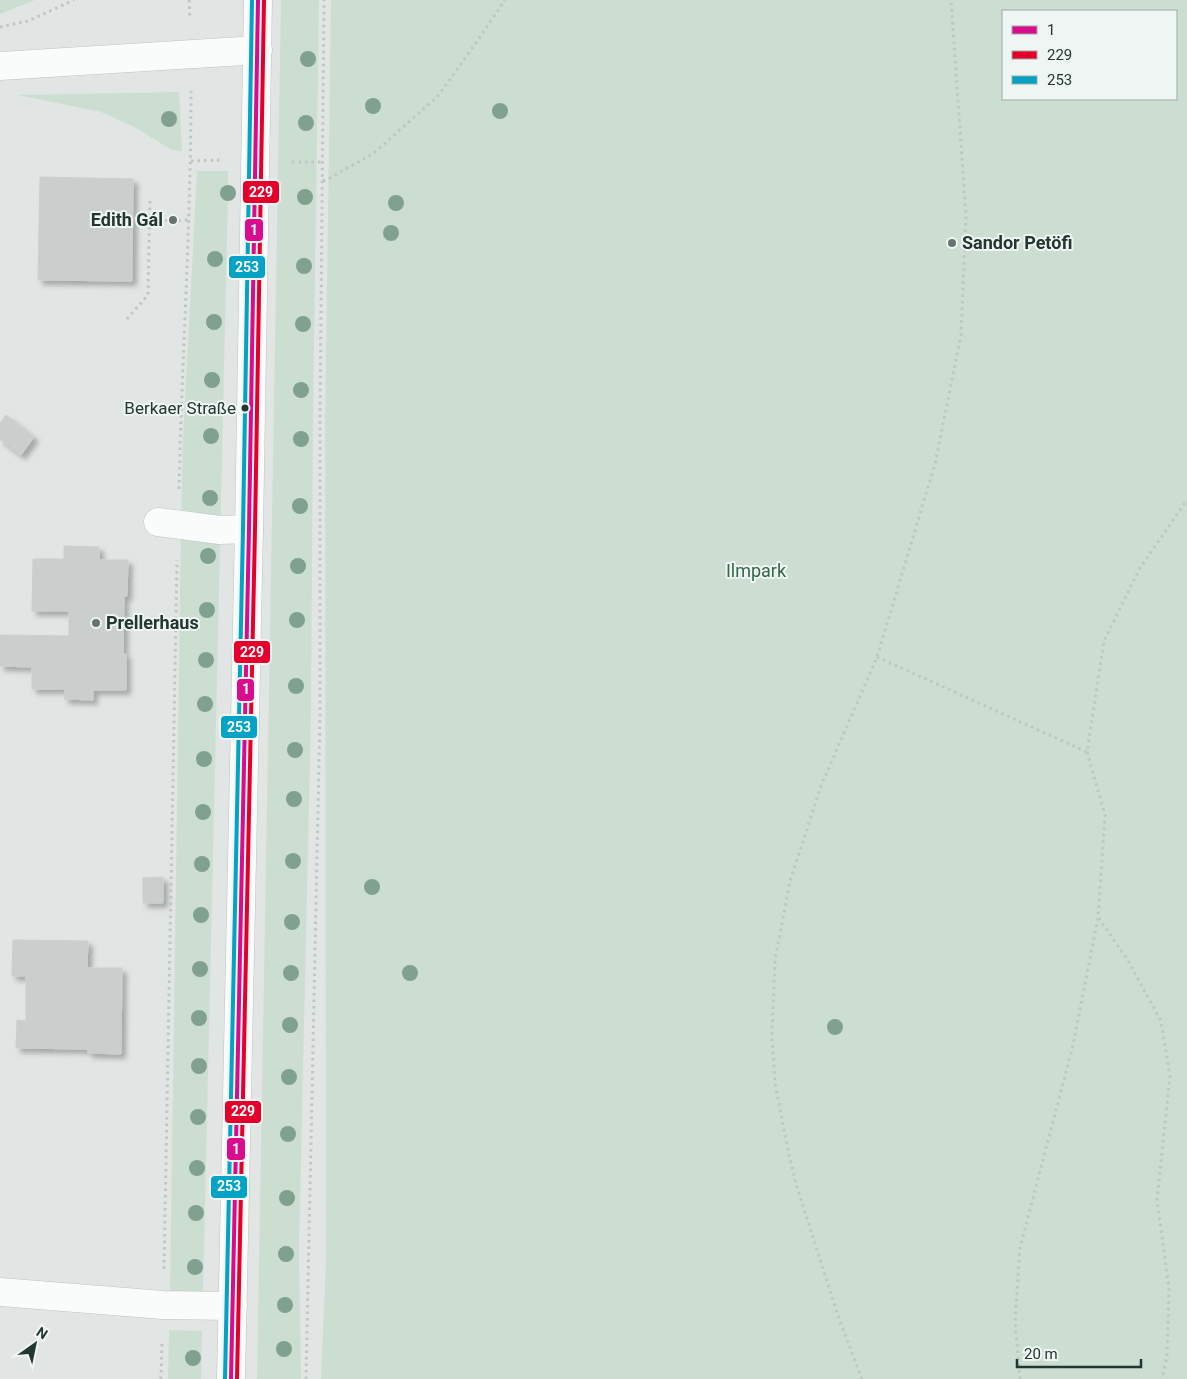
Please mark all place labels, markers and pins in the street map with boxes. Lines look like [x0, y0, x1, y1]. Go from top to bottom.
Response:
place label: Edith Gál [91, 209, 163, 230]
marker: Edith Gál [167, 214, 179, 226]
place label: Sandor Petöfi [962, 232, 1072, 253]
marker: Sandor Petöfi [946, 237, 958, 249]
place label: Berkaer Straße [124, 398, 236, 418]
marker: Berkaer Straße [240, 403, 250, 413]
place label: Prellerhaus [106, 612, 199, 633]
marker: Prellerhaus [90, 617, 102, 629]

